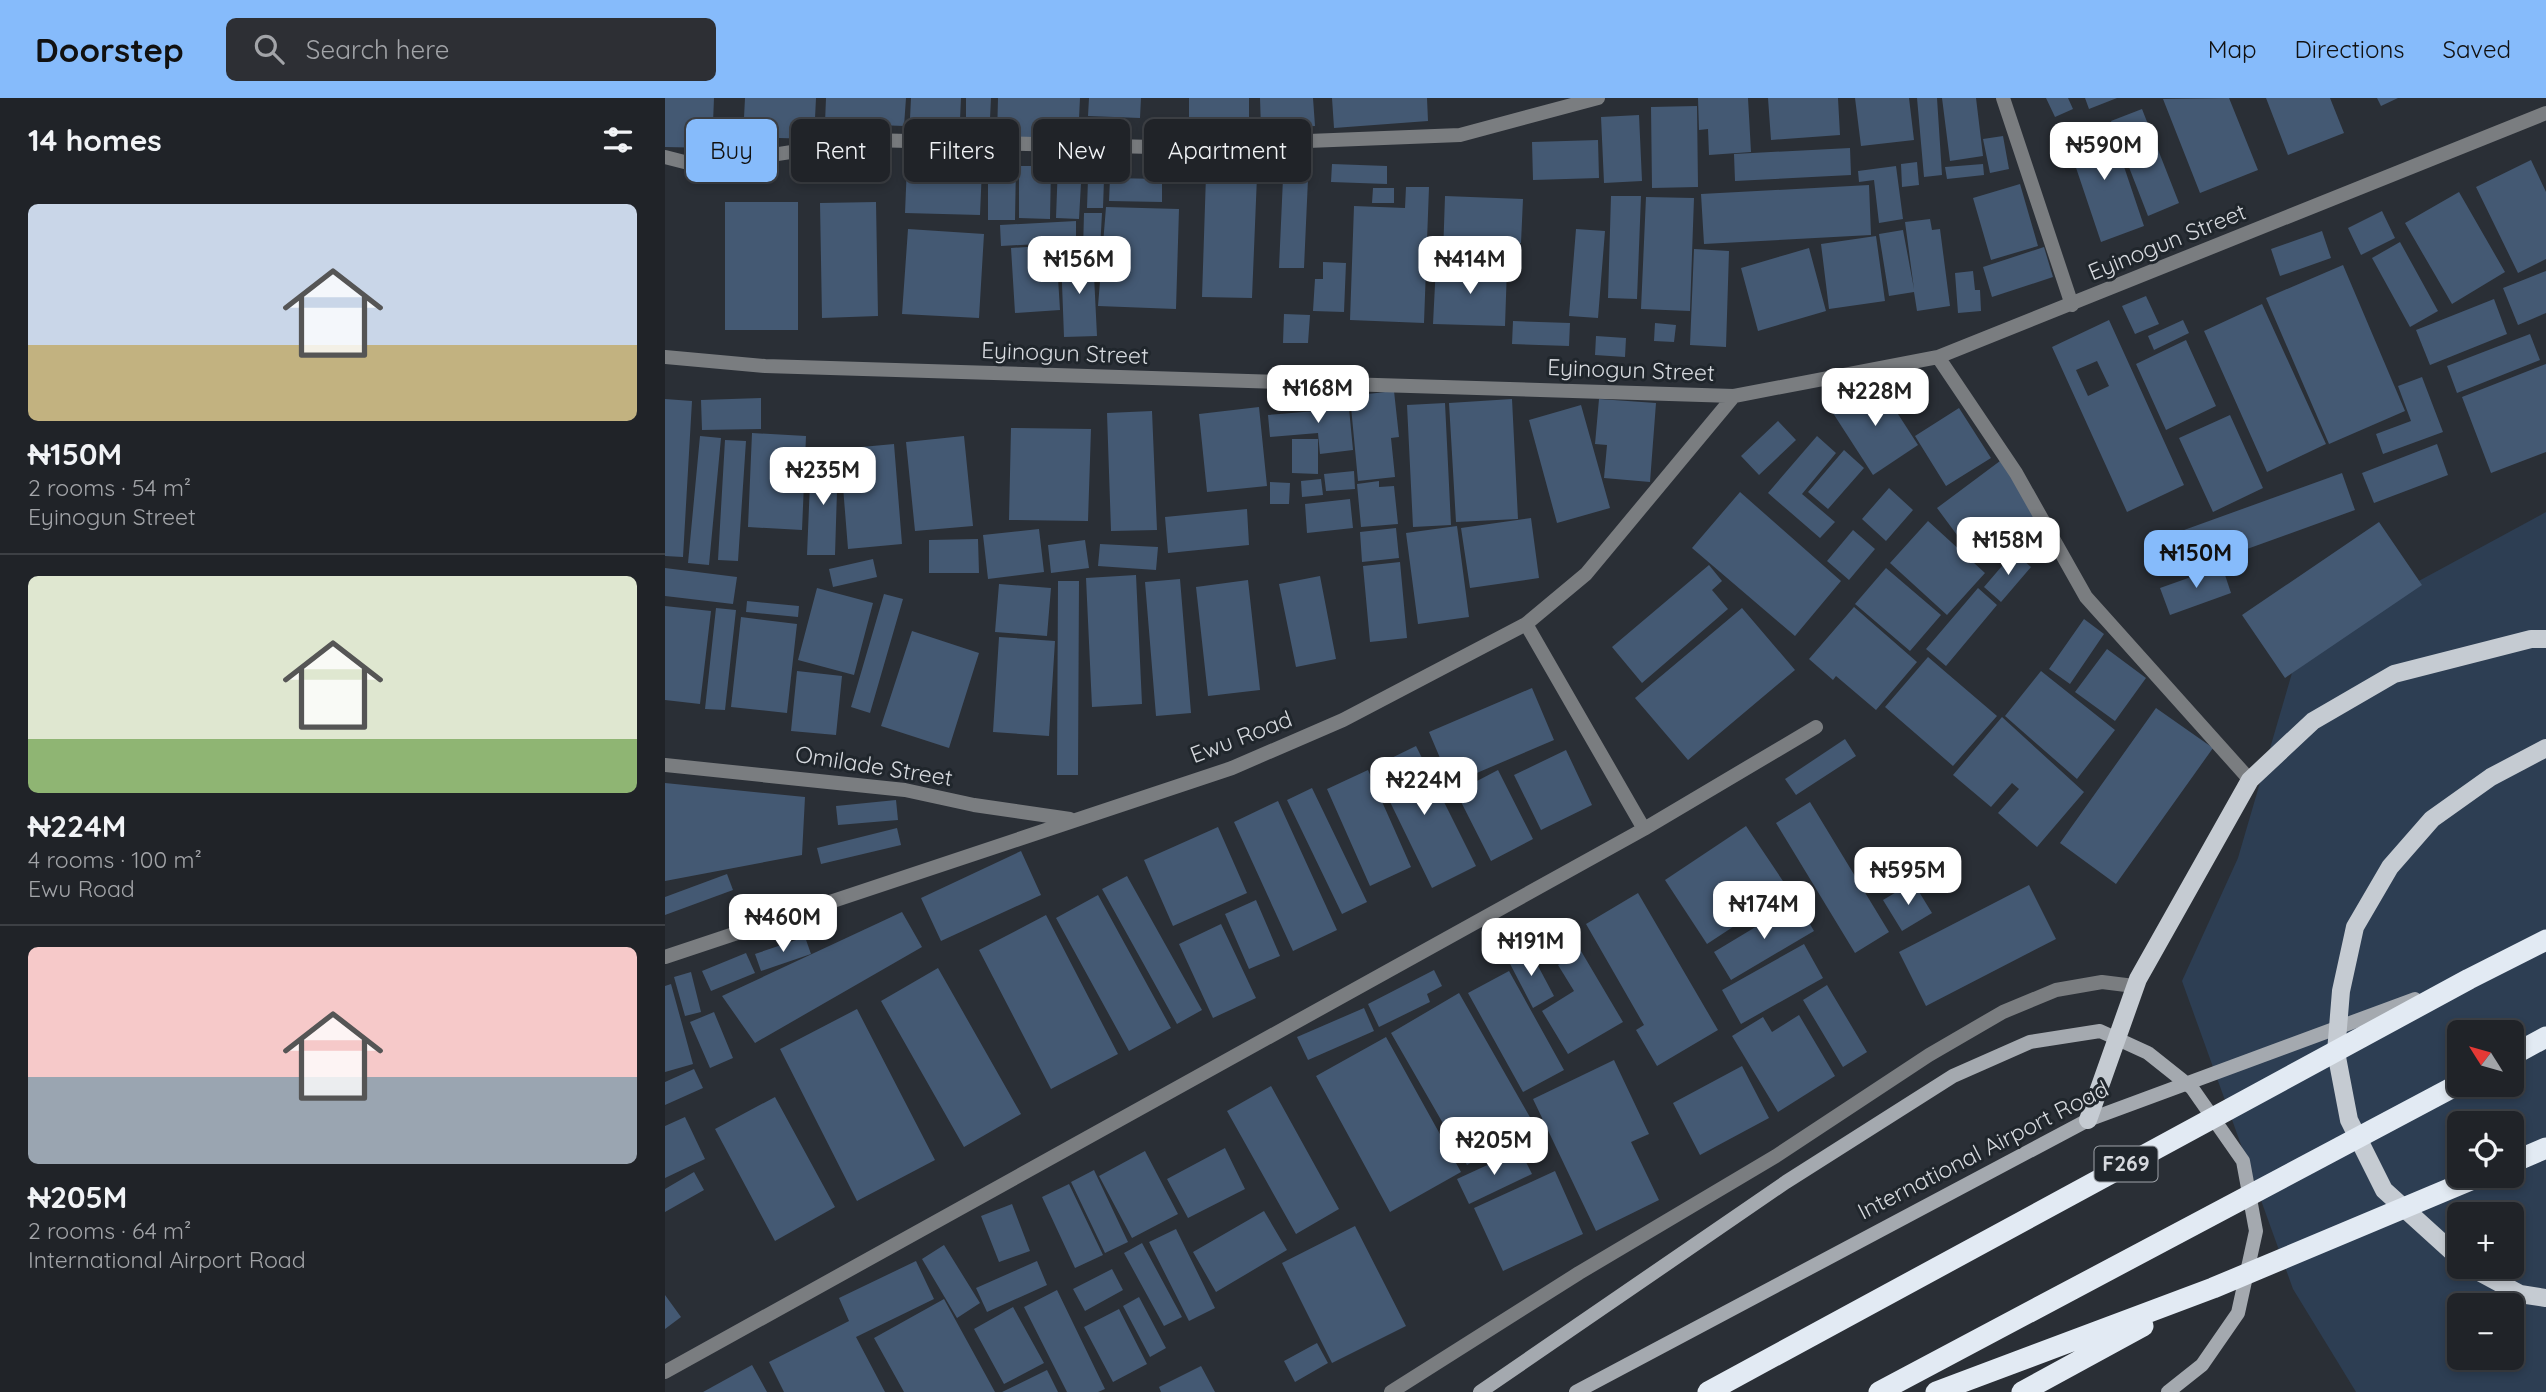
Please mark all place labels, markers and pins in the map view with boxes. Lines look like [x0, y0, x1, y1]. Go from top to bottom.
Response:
pin: ₦590M [2055, 122, 2153, 182]
pin: ₦156M [1030, 236, 1128, 296]
pin: ₦414M [1421, 236, 1519, 296]
pin: ₦168M [1269, 366, 1367, 425]
pin: ₦228M [1826, 368, 1924, 428]
pin: ₦235M [774, 448, 872, 507]
pin: ₦158M [1959, 518, 2057, 577]
pin: ₦150M [2147, 531, 2245, 590]
pin: ₦224M [1375, 758, 1473, 817]
pin: ₦595M [1859, 848, 1957, 907]
pin: ₦174M [1715, 882, 1813, 941]
pin: ₦460M [734, 894, 832, 954]
pin: ₦191M [1482, 918, 1580, 978]
pin: ₦205M [1445, 1118, 1543, 1177]

